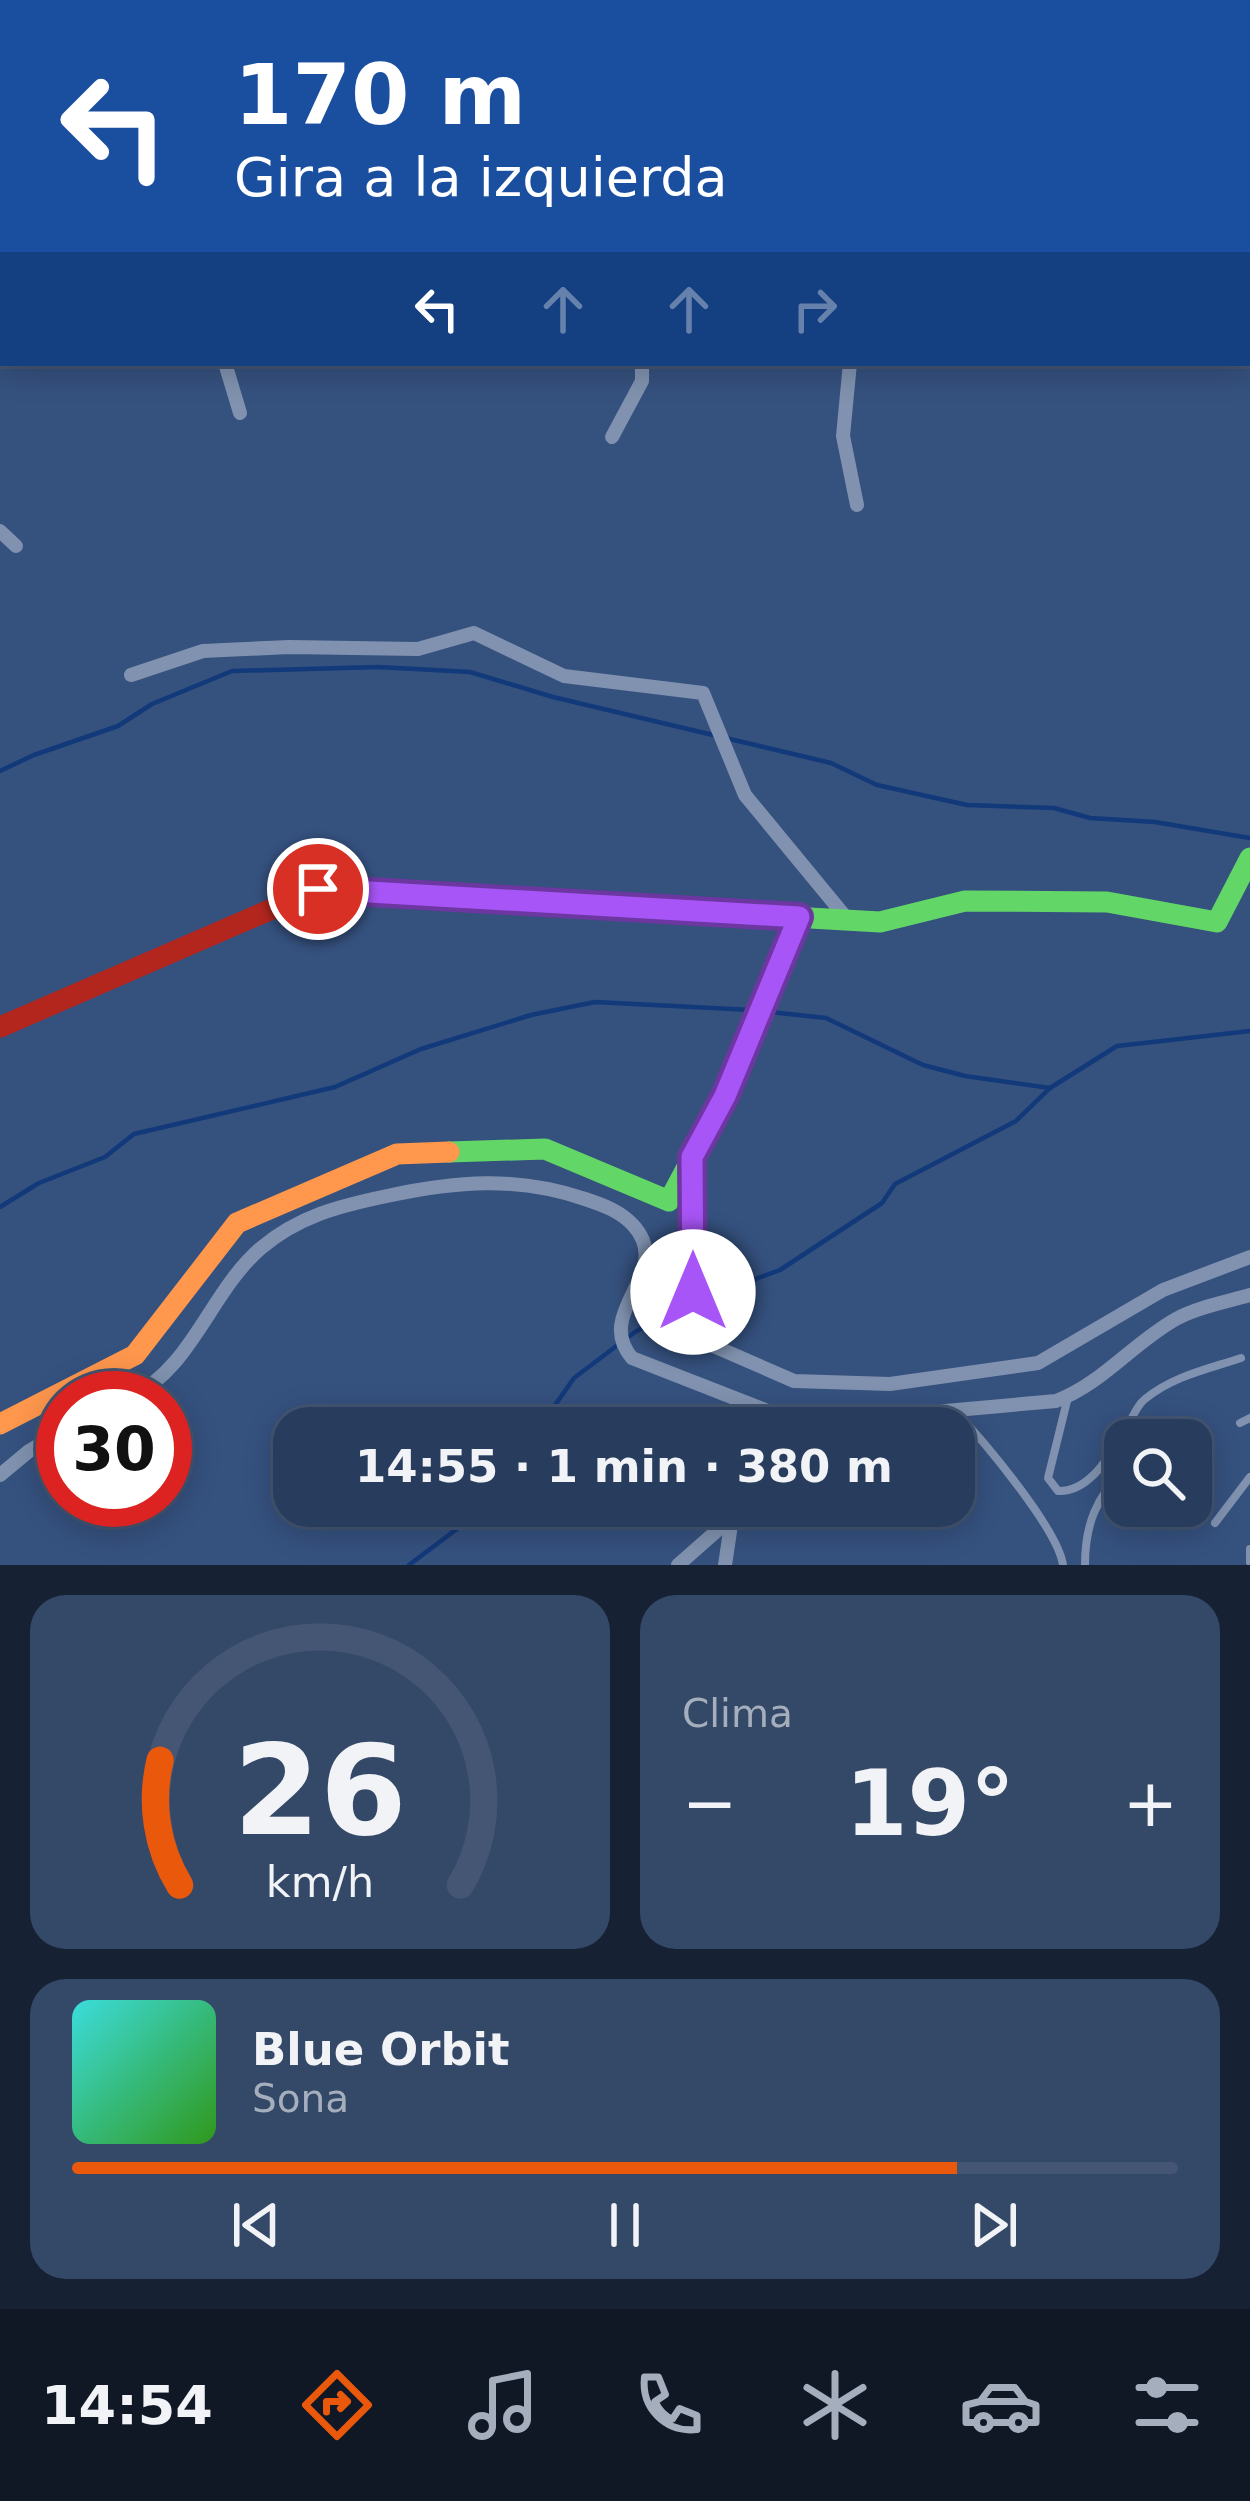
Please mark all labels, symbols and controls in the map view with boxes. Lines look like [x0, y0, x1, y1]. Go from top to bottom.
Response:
text: 170 m [234, 46, 526, 144]
icon: left [36, 48, 192, 204]
text: Gira a la izquierda [234, 146, 728, 209]
icon: left [404, 276, 470, 342]
icon: ahead [530, 276, 596, 342]
icon: ahead [656, 276, 722, 342]
icon: right [782, 276, 848, 342]
pin [267, 838, 369, 940]
icon: arrive [285, 856, 351, 922]
position arrow [630, 1229, 756, 1355]
speed limit sign: 30 [36, 1371, 192, 1527]
map controls [1104, 1419, 1212, 1527]
button: search [1104, 1419, 1212, 1527]
text: 14:55 · 1 min · 380 m [355, 1440, 893, 1493]
text: Clima [682, 1691, 793, 1736]
text: 26 [233, 1718, 407, 1863]
text: 19° [845, 1751, 1015, 1856]
text: − [682, 1765, 737, 1842]
text: + [1123, 1765, 1178, 1842]
text: km/h [266, 1857, 374, 1907]
text: Blue Orbit [252, 2023, 510, 2076]
text: Sona [252, 2076, 349, 2121]
icon: previous [223, 2192, 289, 2258]
icon: pause [592, 2192, 658, 2258]
icon: next [961, 2192, 1027, 2258]
icon: directions [295, 2363, 379, 2447]
icon: music [461, 2363, 545, 2447]
icon: phone [627, 2363, 711, 2447]
icon: climate [793, 2363, 877, 2447]
icon: car [959, 2363, 1043, 2447]
icon: filters [1125, 2363, 1209, 2447]
text: 14:54 [41, 2374, 213, 2437]

